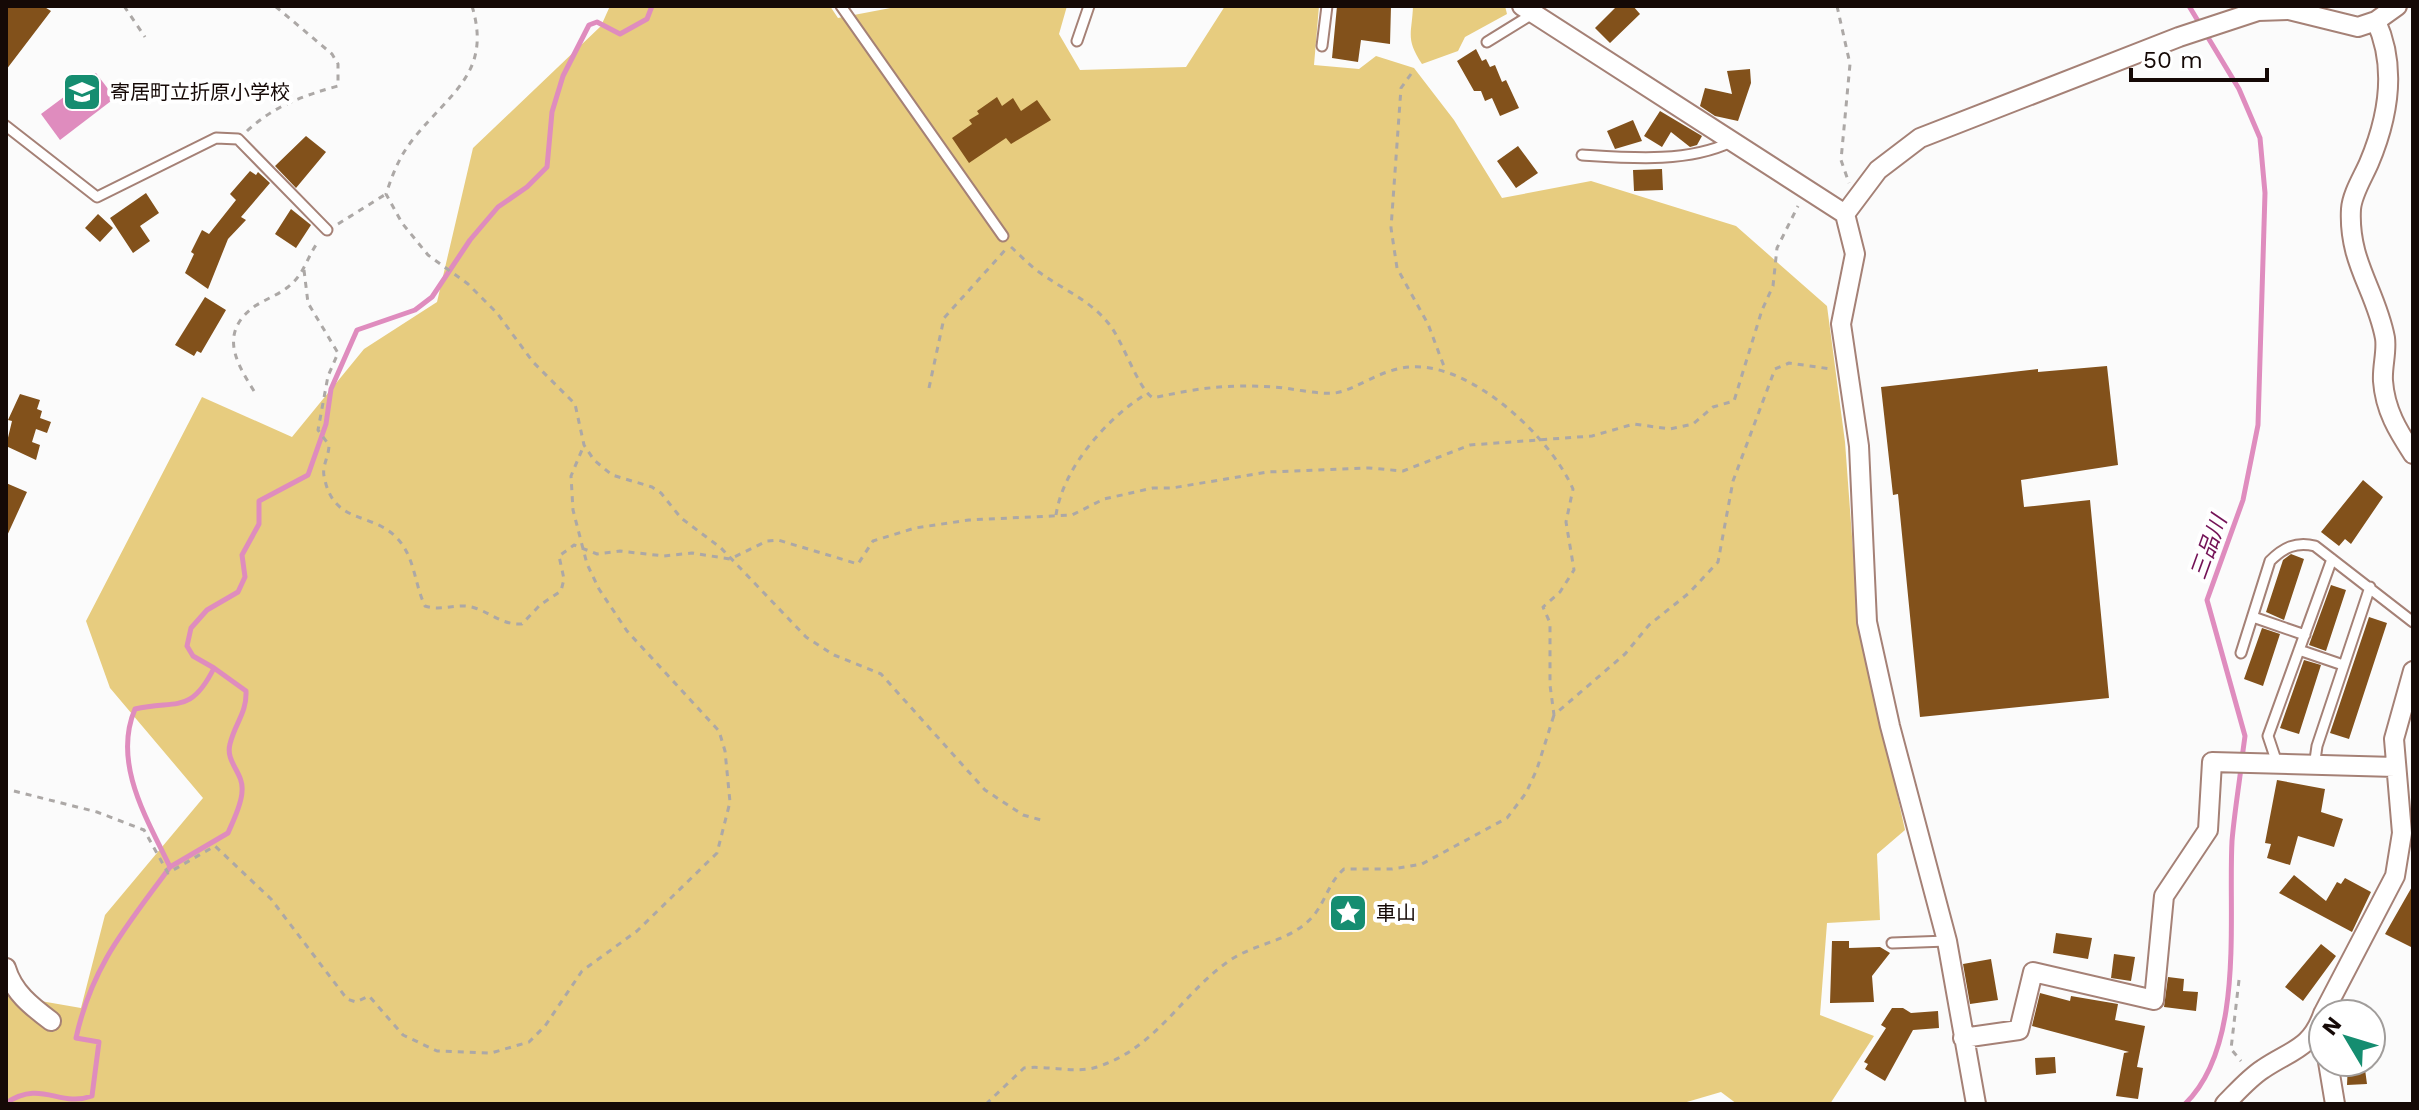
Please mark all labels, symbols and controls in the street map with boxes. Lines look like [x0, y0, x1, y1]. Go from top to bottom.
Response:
scale bar [2131, 32, 2267, 82]
text: 50 m [2143, 46, 2203, 74]
school or university icon: 寄居町立折原小学校 [61, 71, 103, 113]
place label: 寄居町立折原小学校 [110, 80, 290, 104]
water label: 三品川 [2185, 510, 2232, 582]
place icon: 車山 [1327, 892, 1369, 934]
place label: 車山 [1376, 901, 1416, 925]
north arrow [2307, 998, 2387, 1078]
text: N [2317, 1012, 2347, 1040]

